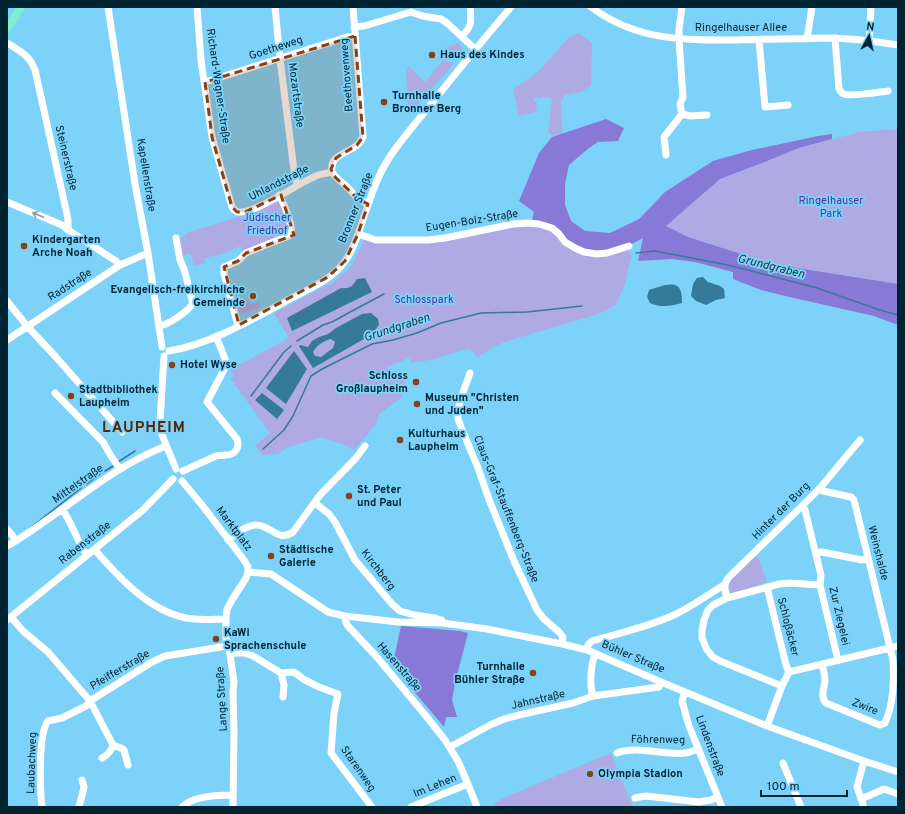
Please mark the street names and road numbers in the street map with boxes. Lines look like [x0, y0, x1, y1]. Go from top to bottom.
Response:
street label: Ringelhauser Allee [695, 21, 787, 35]
street label: Richard-Wagner-Straße [203, 28, 233, 145]
street label: Goetheweg [247, 33, 305, 63]
street label: Beethovenweg [337, 38, 357, 112]
street label: Mozartstraße [285, 62, 307, 128]
street label: Steinerstraße [52, 124, 80, 192]
street label: Kapellenstraße [133, 137, 159, 213]
street label: Uhlandstraße [247, 162, 312, 204]
street label: Bronner Straße [335, 171, 377, 245]
street label: Eugen-Bolz-Straße [425, 207, 519, 235]
street label: Radstraße [45, 265, 95, 304]
street label: Claus-Graf-Stauffenberg-Straße [470, 433, 542, 585]
street label: Mittelstraße [50, 461, 106, 507]
street label: Hinter der Burg [749, 479, 813, 543]
street label: Marktplatz [213, 504, 255, 554]
street label: Rabenstraße [56, 518, 114, 568]
street label: Weinshalde [864, 524, 892, 582]
street label: Kirchberg [358, 547, 398, 593]
street label: Zur Ziegelei [825, 585, 853, 647]
street label: Schloßäcker [774, 596, 802, 659]
street label: Bühler Straße [599, 637, 667, 677]
street label: Hasenstraße [374, 639, 424, 695]
street label: Pfeifferstraße [88, 647, 153, 693]
street label: Lange Straße [213, 666, 231, 732]
street label: Jahnstraße [510, 687, 566, 713]
street label: Zwire [850, 695, 880, 719]
street label: Lindenstraße [692, 713, 728, 779]
street label: Laubachweg [24, 732, 40, 794]
street label: Föhrenweg [631, 733, 685, 747]
street label: Starenweg [337, 743, 379, 795]
street label: Im Lehen [411, 771, 459, 801]

